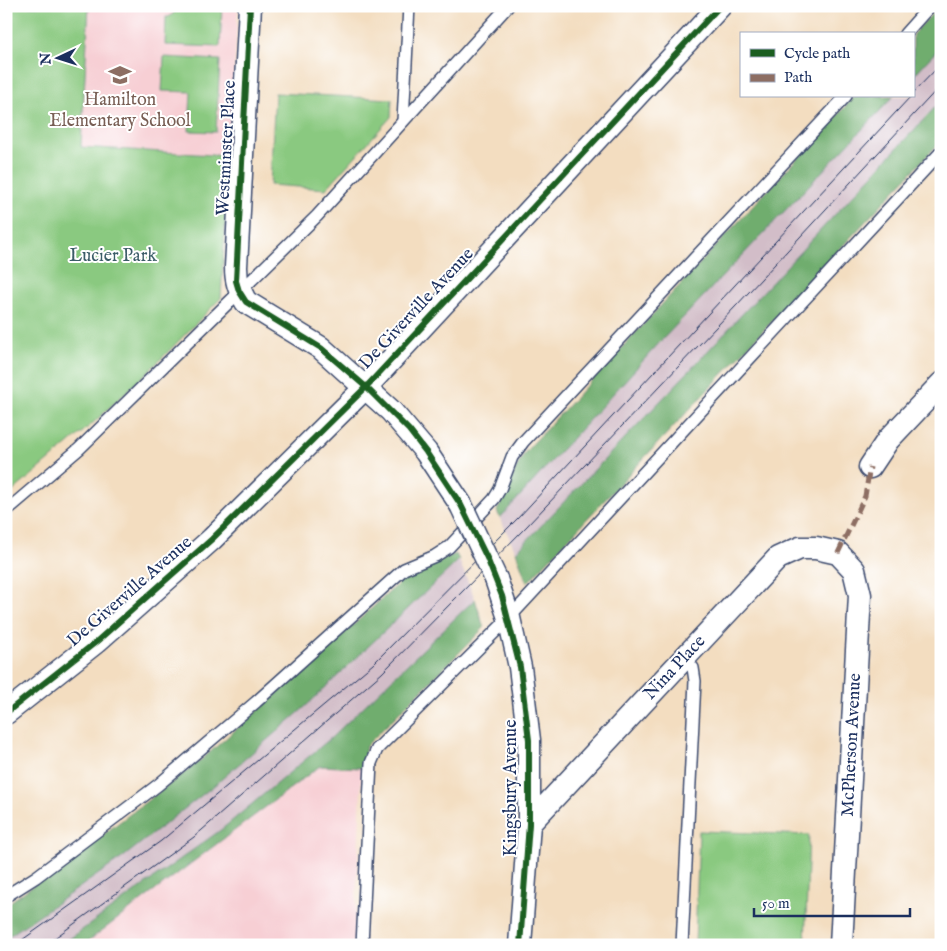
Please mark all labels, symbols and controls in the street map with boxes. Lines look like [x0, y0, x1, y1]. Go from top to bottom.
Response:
north arrow [32, 32, 82, 82]
legend [740, 32, 914, 98]
text: Cycle path [784, 44, 850, 63]
text: N [37, 52, 55, 67]
school or university icon: Hamilton Elementary School [107, 62, 133, 88]
text: Path [784, 68, 812, 87]
street label: Westminster Place [212, 80, 242, 216]
place label: Hamilton Elementary School [49, 89, 191, 133]
street label: De Giverville Avenue [355, 243, 479, 375]
park label: Lucier Park [69, 245, 157, 268]
street label: De Giverville Avenue [63, 531, 197, 653]
street label: Nina Place [639, 631, 711, 705]
street label: McPherson Avenue [837, 673, 867, 817]
street label: Kingsbury Avenue [500, 720, 523, 856]
scale bar [754, 886, 911, 918]
text: 50 m [762, 894, 790, 913]

